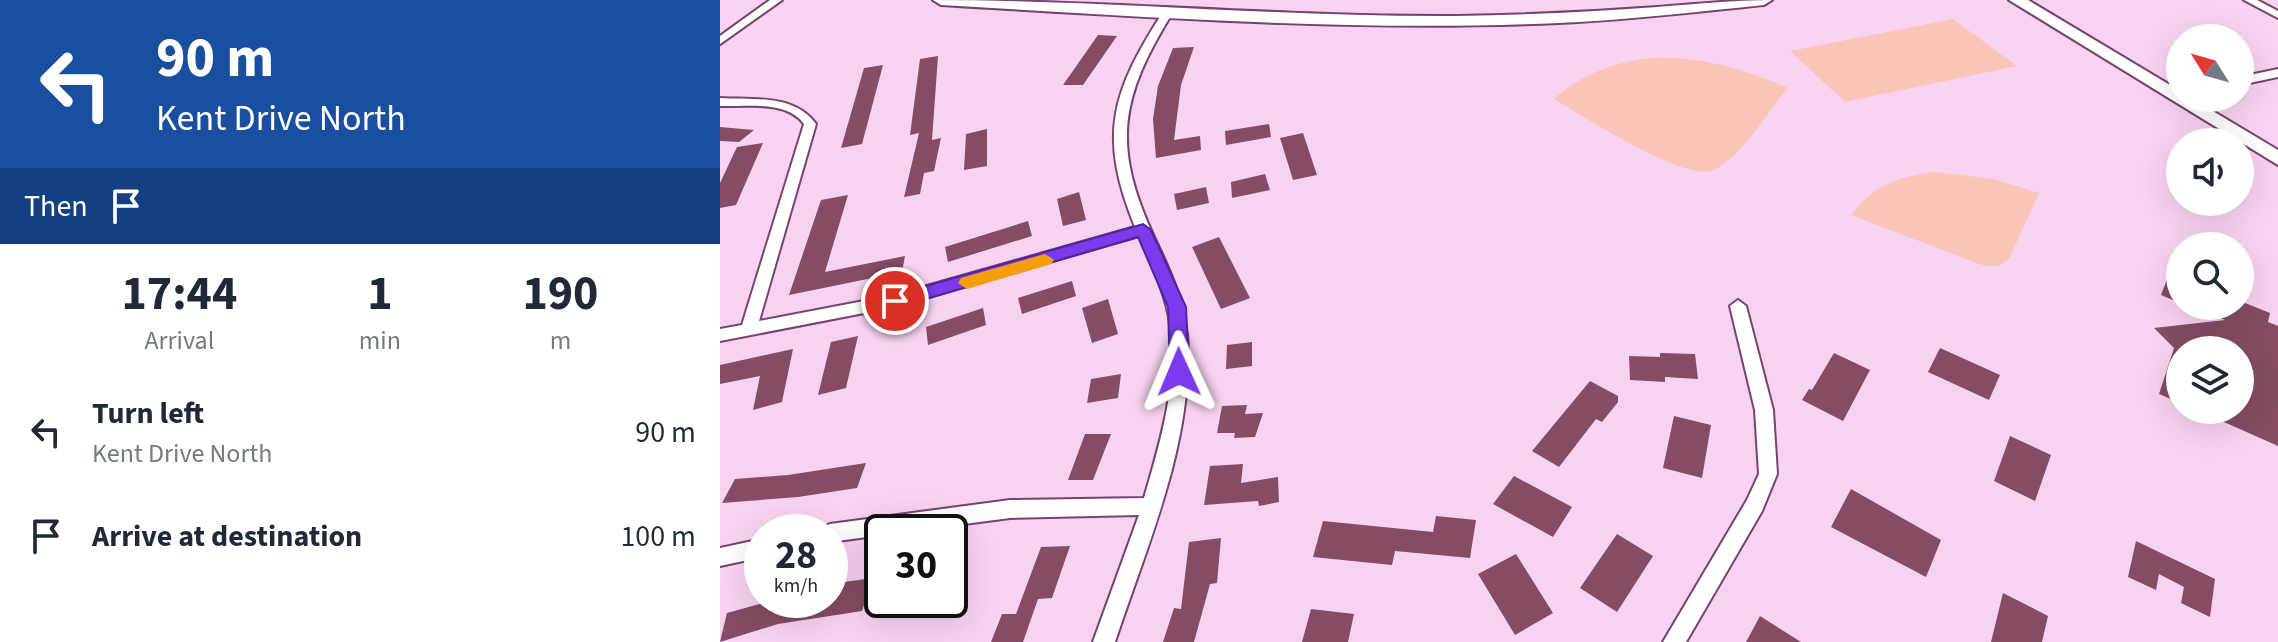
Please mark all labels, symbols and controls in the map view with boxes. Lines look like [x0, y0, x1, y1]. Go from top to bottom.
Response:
text: 90 m [156, 19, 274, 98]
north arrow [2166, 24, 2254, 112]
map controls [2166, 24, 2254, 424]
icon: left [24, 32, 128, 136]
text: Kent Drive North [156, 93, 406, 144]
button: sound [2166, 128, 2254, 216]
icon: arrive [104, 184, 148, 228]
text: Then [24, 185, 88, 228]
button: search [2166, 232, 2254, 320]
text: 17:44 [121, 260, 237, 328]
text: 1 [367, 260, 393, 328]
text: 190 [522, 260, 598, 328]
pin [861, 267, 929, 335]
icon: arrive [873, 279, 917, 323]
text: Arrival [144, 322, 214, 359]
text: min [359, 322, 401, 359]
text: m [550, 322, 571, 359]
position arrow [1137, 330, 1221, 414]
button: layers [2166, 336, 2254, 424]
text: Turn left [92, 392, 204, 435]
icon: left [24, 410, 68, 454]
text: 90 m [635, 411, 696, 454]
text: Kent Drive North [92, 435, 272, 472]
icon: arrive [24, 514, 68, 558]
speed limit sign: 30 [864, 514, 968, 618]
text: Arrive at destination [92, 515, 362, 558]
text: 100 m [620, 515, 696, 558]
text: 28 [775, 527, 817, 584]
text: km/h [774, 572, 818, 600]

